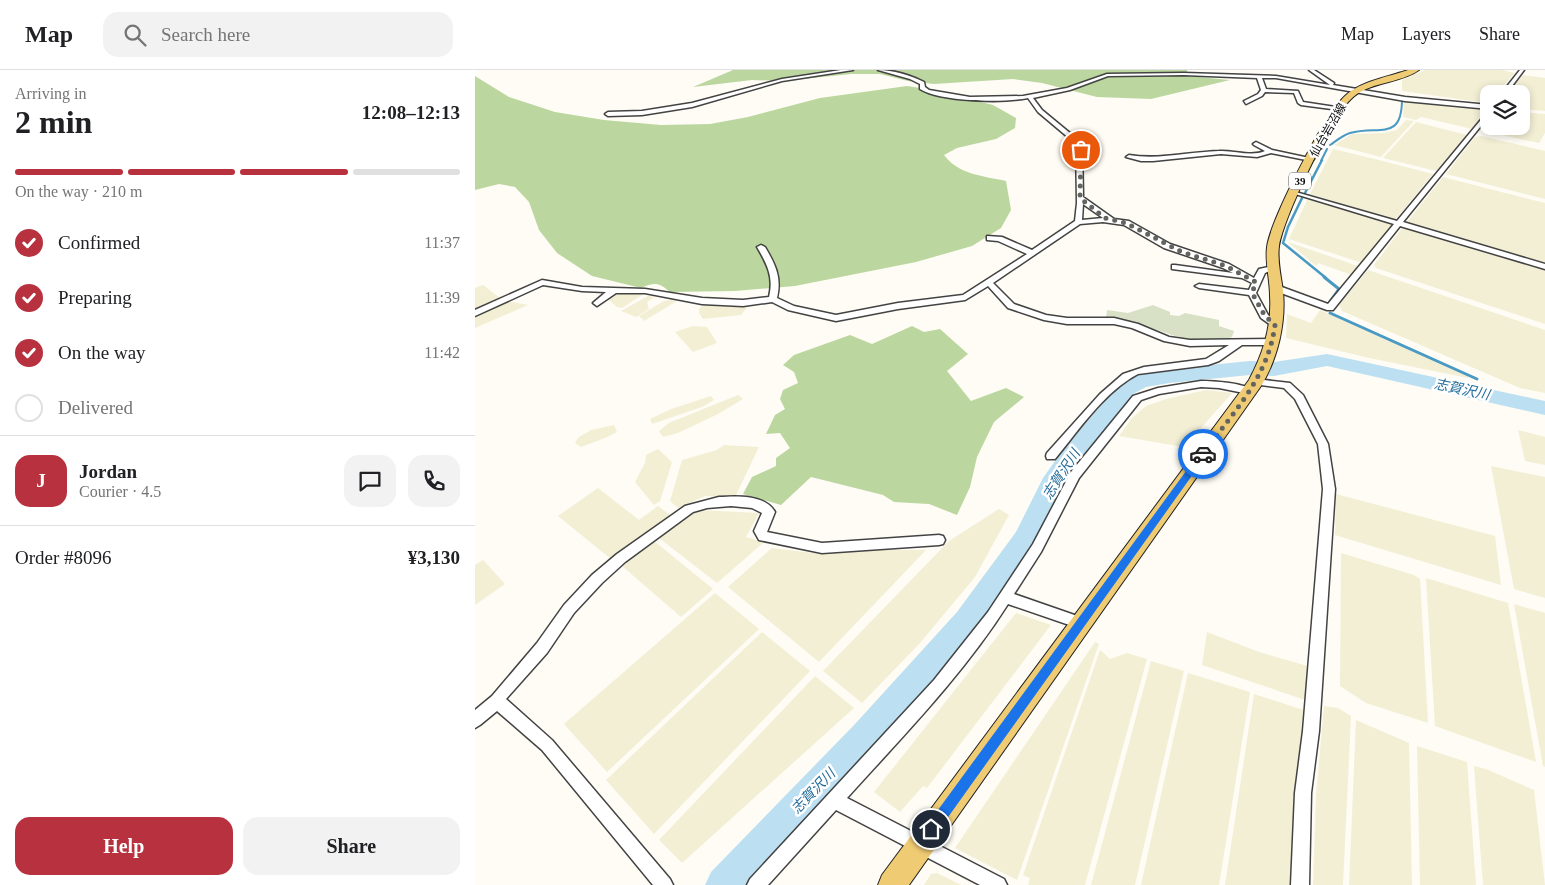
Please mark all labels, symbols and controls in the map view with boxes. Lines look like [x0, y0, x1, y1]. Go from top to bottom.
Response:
search box [103, 12, 453, 57]
text: Map [25, 21, 73, 47]
icon: search [121, 21, 149, 49]
text: Search here [161, 24, 250, 45]
text: Map [1341, 24, 1374, 44]
text: Layers [1402, 24, 1451, 44]
text: Share [1479, 24, 1520, 44]
text: Arriving in [15, 85, 87, 102]
map controls [1480, 85, 1530, 135]
button: layers [1480, 85, 1530, 135]
street label: 仙台岩沼線 [1307, 101, 1349, 159]
text: 12:08–12:13 [362, 102, 460, 123]
text: 2 min [15, 104, 92, 140]
pin [1060, 129, 1102, 171]
icon: bag [1067, 136, 1095, 164]
road number: 39 [1289, 172, 1311, 190]
text: On the way · 210 m [15, 183, 143, 200]
icon: check [15, 229, 43, 257]
text: Confirmed [58, 232, 140, 253]
text: 11:37 [424, 234, 460, 251]
icon: check [15, 284, 43, 312]
text: Preparing [58, 287, 132, 308]
text: 11:39 [424, 289, 460, 306]
icon: check [15, 339, 43, 367]
text: On the way [58, 342, 146, 363]
text: 11:42 [424, 344, 460, 361]
water label: 志賀沢川 [1433, 376, 1493, 403]
text: Delivered [58, 397, 133, 418]
courier [1178, 429, 1228, 479]
icon: car [1189, 440, 1217, 468]
water label: 志賀沢川 [1040, 445, 1084, 502]
button: chat [344, 455, 396, 507]
button: phone [408, 455, 460, 507]
text: Jordan [79, 461, 137, 482]
text: J [36, 470, 46, 491]
text: Courier · 4.5 [79, 483, 161, 500]
text: Order #8096 [15, 547, 112, 568]
text: ¥3,130 [408, 547, 460, 568]
water label: 志賀沢川 [789, 765, 840, 817]
pin [910, 808, 952, 850]
icon: home [917, 815, 945, 843]
button: Help [15, 817, 233, 875]
button: Share [243, 817, 460, 875]

